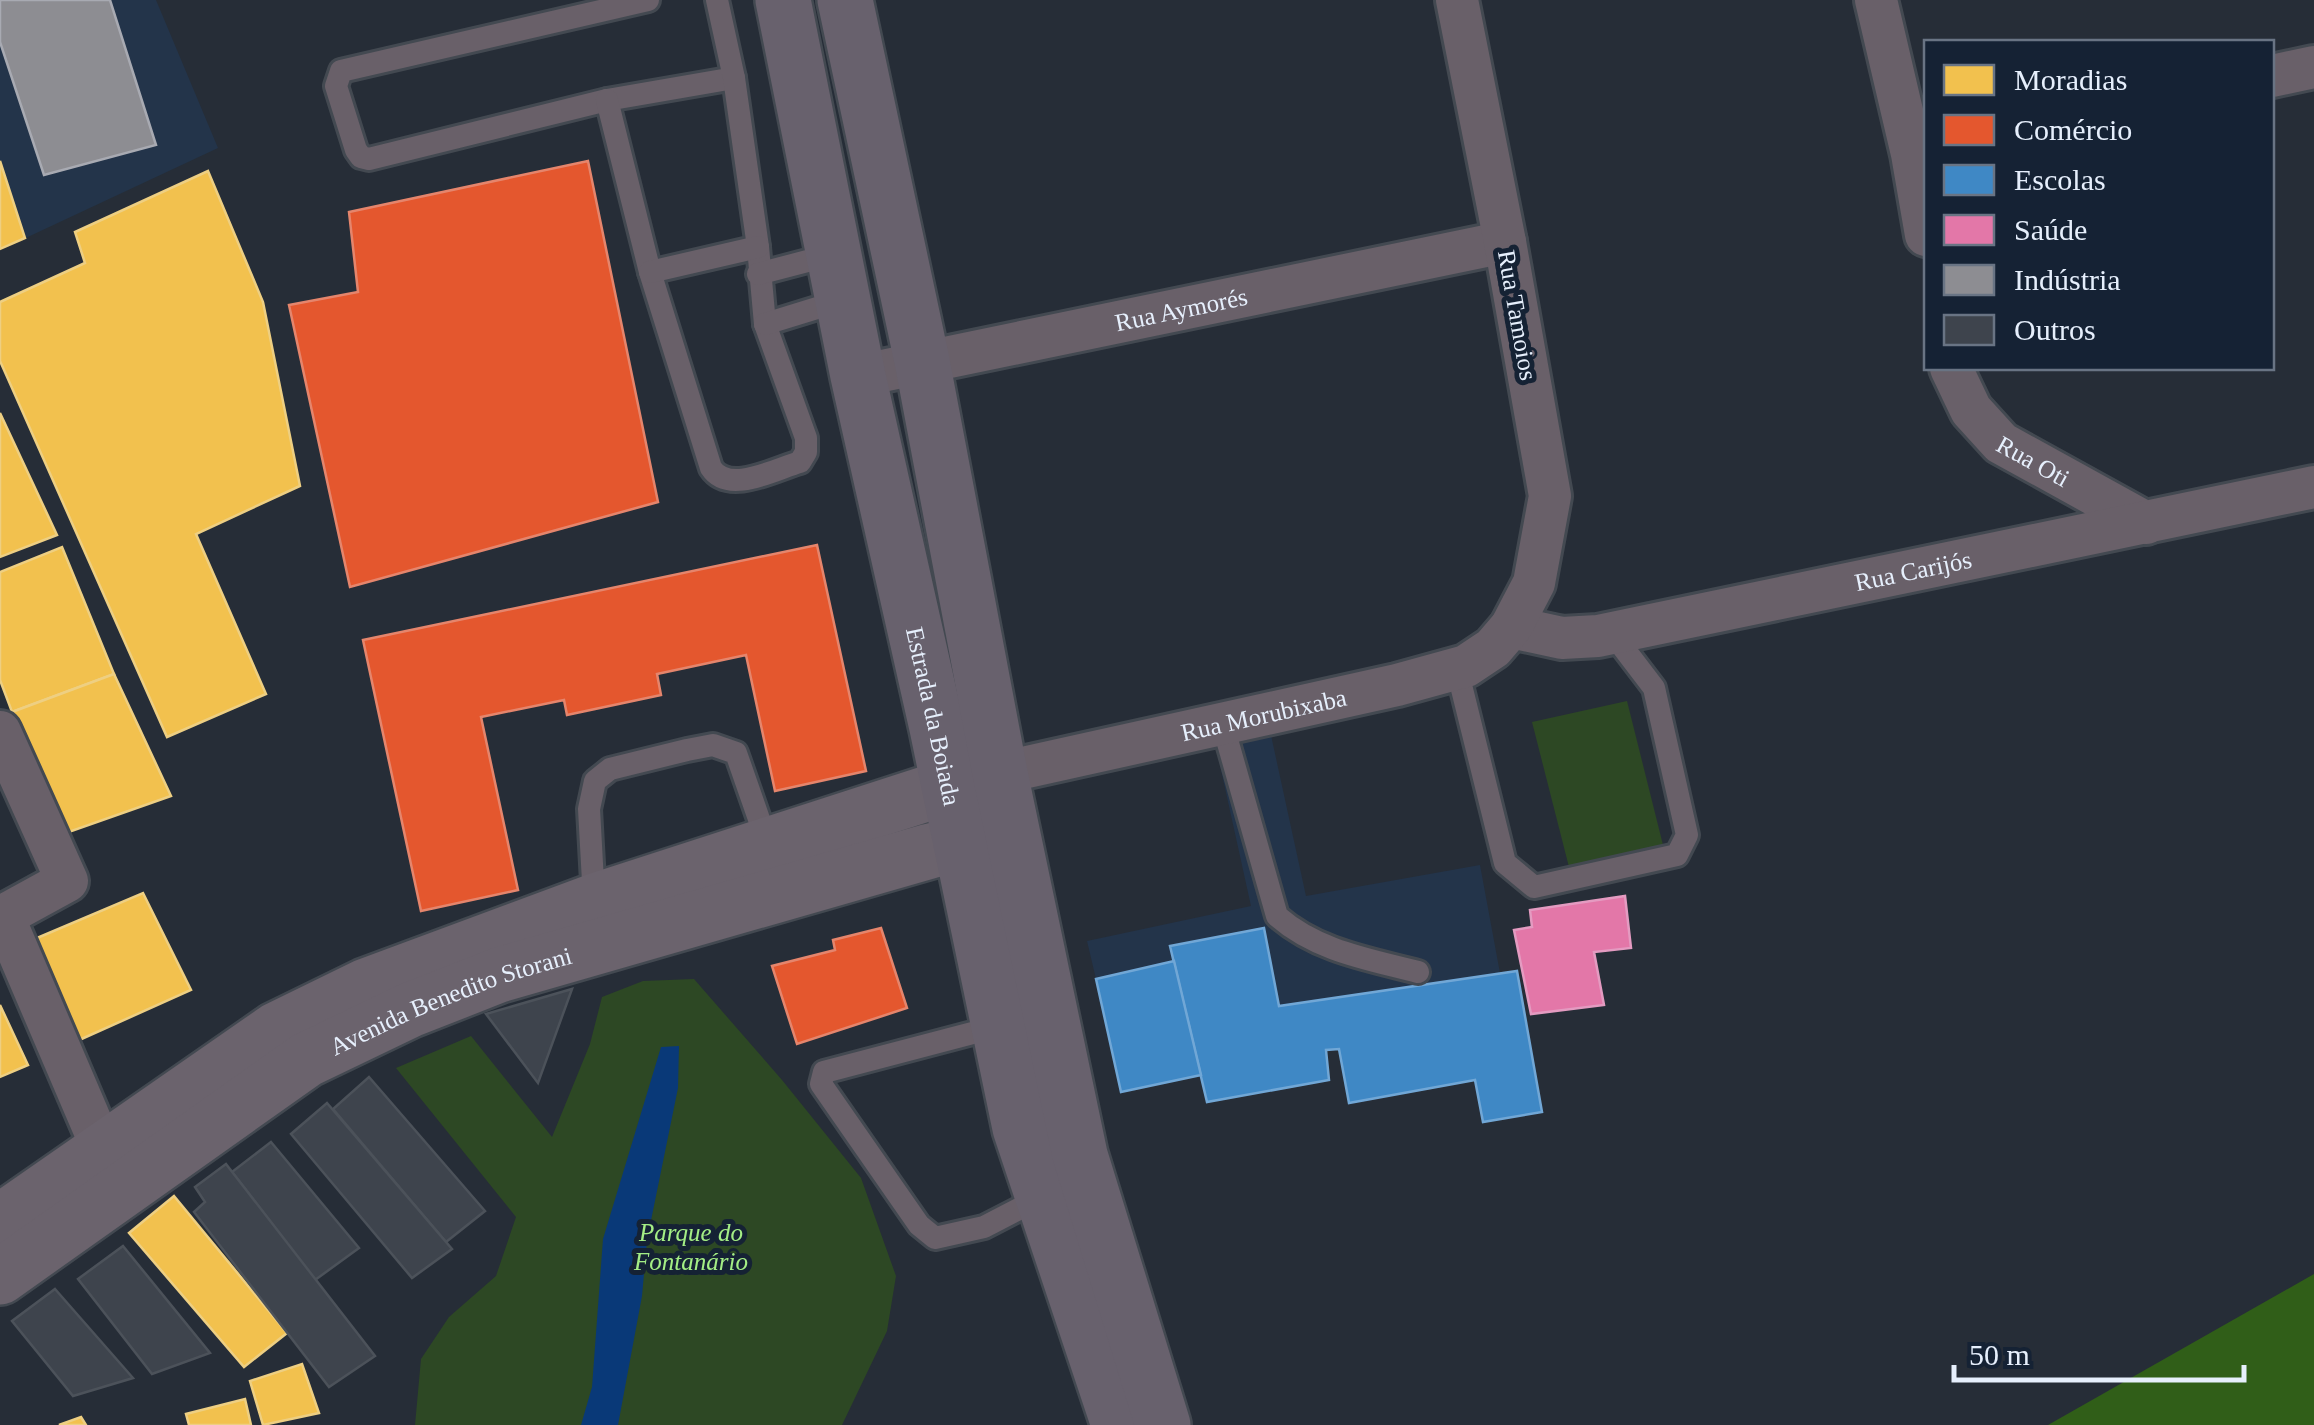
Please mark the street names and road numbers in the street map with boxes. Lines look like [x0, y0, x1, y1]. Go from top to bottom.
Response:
street label: Rua Tamoios [1493, 248, 1542, 382]
street label: Rua Aymorés [1113, 283, 1250, 336]
street label: Rua Oti [1992, 430, 2074, 492]
street label: Rua Carijós [1852, 546, 1974, 596]
street label: Estrada da Boiada [901, 625, 966, 808]
street label: Rua Morubixaba [1178, 684, 1349, 747]
street label: Avenida Benedito Storani [326, 942, 575, 1061]

